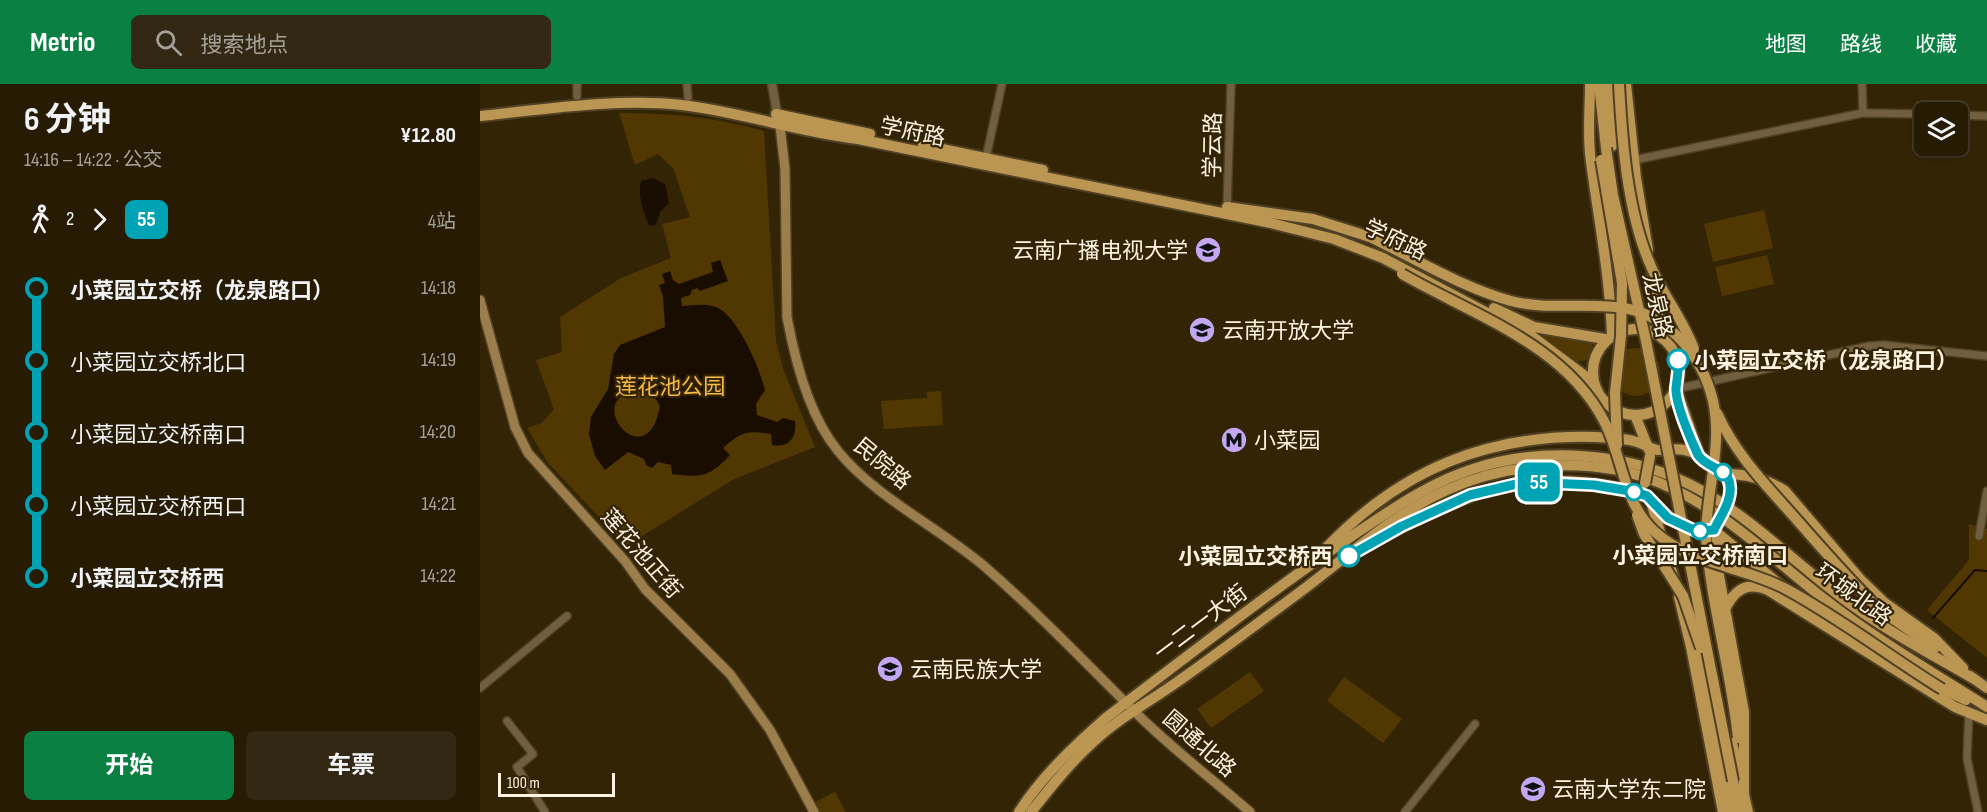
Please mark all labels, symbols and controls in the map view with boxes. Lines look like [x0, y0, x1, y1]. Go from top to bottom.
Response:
search box [131, 15, 551, 69]
text: Metrio [30, 26, 95, 59]
icon: search [152, 26, 185, 59]
text: 搜索地点 [200, 32, 288, 59]
text: 地图 [1765, 32, 1807, 57]
text: 路线 [1840, 32, 1882, 57]
text: 收藏 [1915, 32, 1957, 57]
text: 6 分钟 [24, 100, 111, 140]
map controls [1914, 102, 1968, 156]
button: layers [1914, 102, 1968, 156]
street label: 学府路 [878, 112, 948, 153]
street label: 学云路 [1199, 112, 1228, 178]
text: ¥12.80 [400, 122, 456, 149]
text: 14:16 – 14:22 · 公交 [24, 148, 162, 172]
icon: walk [24, 203, 57, 236]
icon: forward [83, 203, 116, 236]
text: 2 [66, 207, 74, 231]
text: 55 [137, 207, 156, 232]
text: 4站 [428, 210, 456, 234]
street label: 学府路 [1360, 214, 1431, 267]
school or university icon: 云南广播电视大学 [1193, 235, 1223, 265]
place label: 云南广播电视大学 [1012, 238, 1188, 265]
street label: 龙泉路 [1636, 270, 1677, 341]
text: 14:18 [421, 276, 456, 300]
text: 小菜园立交桥（龙泉路口） [70, 278, 334, 305]
school or university icon: 云南开放大学 [1187, 315, 1217, 345]
place label: 云南开放大学 [1222, 318, 1354, 345]
text: 14:19 [421, 348, 456, 372]
place label: 小菜园立交桥（龙泉路口） [1694, 348, 1958, 375]
marker: 小菜园立交桥（龙泉路口） [1667, 349, 1689, 371]
text: 小菜园立交桥北口 [70, 350, 246, 377]
park label: 莲花池公园 [615, 374, 725, 401]
text: 14:20 [420, 420, 456, 444]
text: 小菜园立交桥南口 [70, 422, 246, 449]
metro station icon: 小菜园 [1219, 425, 1249, 455]
place label: 小菜园 [1254, 428, 1320, 455]
street label: 民院路 [848, 433, 916, 496]
line badge: 55 [1512, 462, 1566, 502]
unlabelled marker [1714, 463, 1732, 481]
text: 55 [1530, 470, 1548, 495]
unlabelled marker [1625, 483, 1643, 501]
text: 14:21 [422, 492, 456, 516]
text: 小菜园立交桥西口 [70, 494, 246, 521]
street label: 莲花池正街 [595, 504, 687, 604]
marker: 小菜园立交桥南口 [1691, 522, 1709, 540]
place label: 小菜园立交桥南口 [1612, 543, 1788, 570]
place label: 小菜园立交桥西 [1178, 544, 1332, 571]
marker: 小菜园立交桥西 [1338, 545, 1360, 567]
street label: 环城北路 [1810, 558, 1897, 632]
text: 14:22 [420, 564, 456, 588]
text: 小菜园立交桥西 [70, 566, 224, 593]
street label: 一二一大街 [1149, 579, 1253, 667]
school or university icon: 云南民族大学 [875, 654, 905, 684]
place label: 云南民族大学 [910, 657, 1042, 684]
street label: 圆通北路 [1157, 705, 1241, 783]
button: 开始 [24, 731, 234, 800]
button: 车票 [246, 731, 456, 800]
scale bar [498, 770, 615, 798]
text: 100 m [507, 774, 540, 793]
school or university icon: 云南大学东二院 [1518, 774, 1548, 804]
place label: 云南大学东二院 [1552, 777, 1706, 804]

